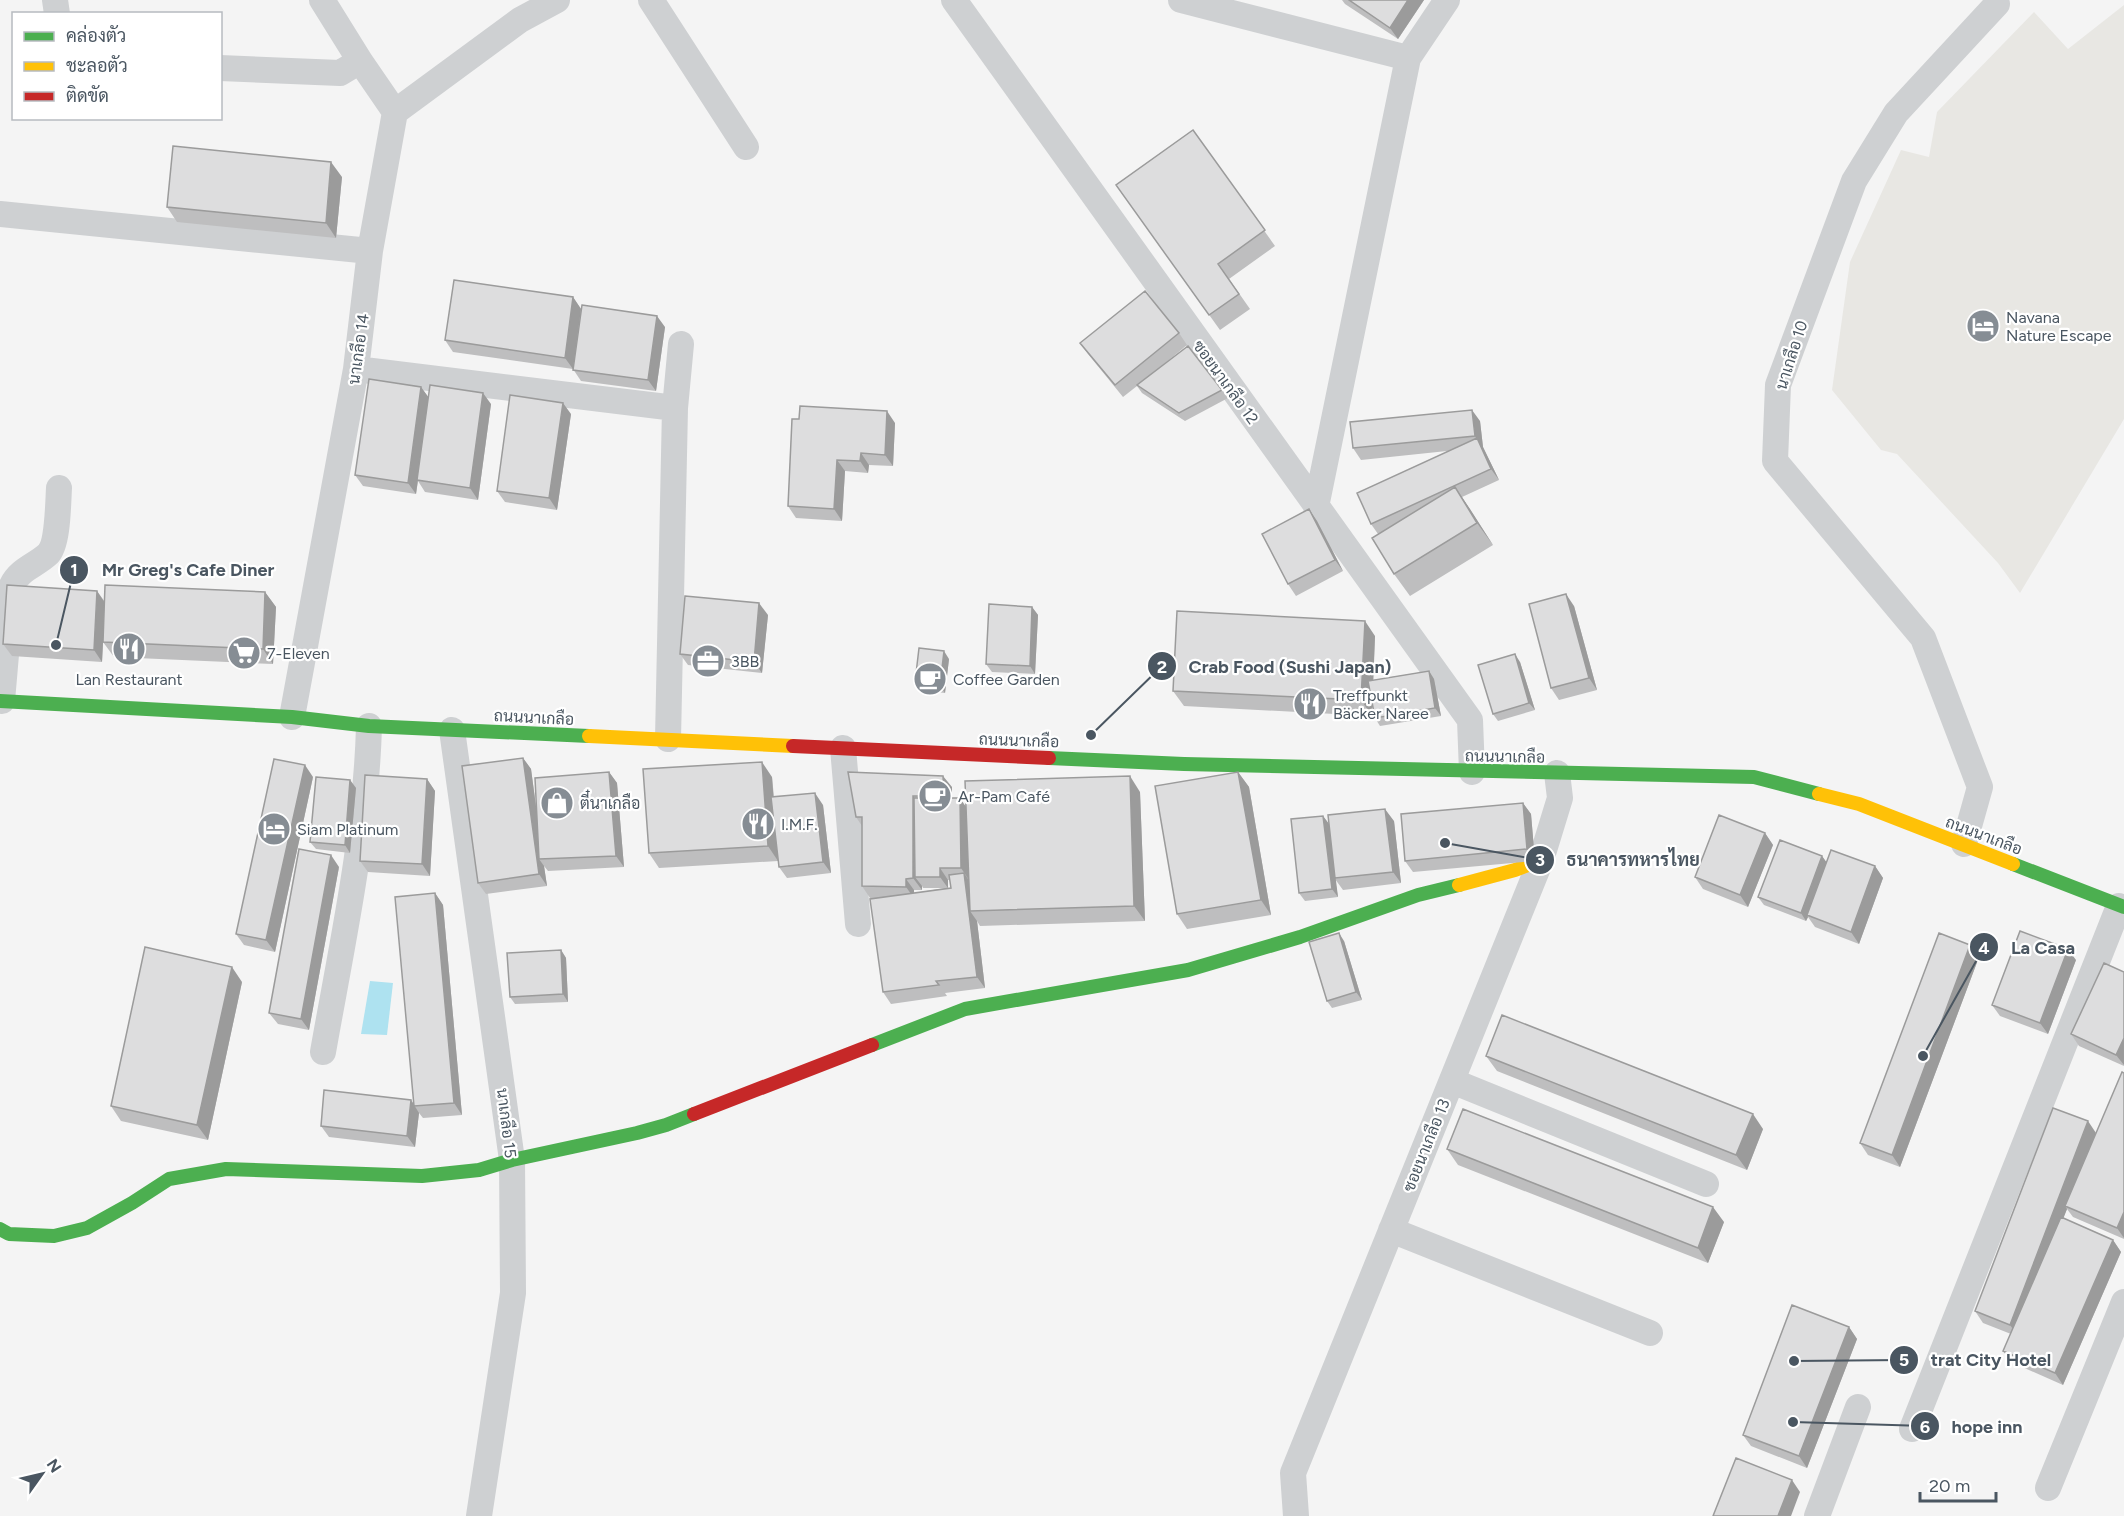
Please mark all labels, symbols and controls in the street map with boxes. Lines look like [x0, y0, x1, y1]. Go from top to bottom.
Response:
legend [12, 12, 222, 120]
text: คล่องตัว [66, 24, 126, 47]
text: ชะลอตัว [66, 55, 128, 77]
text: ติดขัด [66, 85, 109, 107]
hotel icon: Navana Nature Escape [1965, 308, 2001, 344]
place label: Navana Nature Escape [2006, 308, 2112, 345]
street label: นาเกลือ 14 [343, 312, 373, 386]
street label: นาเกลือ 10 [1770, 318, 1812, 392]
street label: ซอยนาเกลือ 12 [1189, 336, 1263, 428]
callout: Mr Greg's Cafe Diner [59, 552, 286, 588]
text: 1 [70, 559, 78, 581]
text: Mr Greg's Cafe Diner [102, 559, 275, 581]
restaurant icon: Lan Restaurant [111, 631, 147, 667]
supermarket icon: 7-Eleven [226, 635, 262, 671]
office icon: 3BB [690, 643, 726, 679]
place label: 7-Eleven [267, 644, 330, 663]
callout: Crab Food (Sushi Japan) [1147, 648, 1404, 684]
place label: 3BB [731, 652, 759, 671]
text: 2 [1157, 656, 1167, 678]
text: Crab Food (Sushi Japan) [1189, 656, 1392, 678]
cafe icon: Coffee Garden [912, 661, 948, 697]
place label: Lan Restaurant [75, 670, 183, 689]
place label: Coffee Garden [953, 670, 1060, 689]
restaurant icon: Treffpunkt Bäcker Naree [1292, 686, 1328, 722]
place label: Treffpunkt Bäcker Naree [1333, 686, 1429, 723]
street label: ถนนนาเกลือ [493, 705, 575, 729]
street label: ถนนนาเกลือ [978, 729, 1060, 751]
street label: ถนนนาเกลือ [1465, 745, 1545, 767]
cafe icon: Ar-Pam Café [917, 778, 953, 814]
shop icon: ตี๋นาเกลือ [539, 785, 575, 821]
place label: Ar-Pam Café [958, 787, 1050, 806]
place label: ตี๋นาเกลือ [580, 789, 641, 813]
restaurant icon: I.M.F. [740, 806, 776, 842]
hotel icon: Siam Platinum [256, 811, 292, 847]
street label: ถนนนาเกลือ [1943, 811, 2025, 859]
place label: I.M.F. [781, 815, 818, 834]
place label: Siam Platinum [297, 820, 398, 839]
callout: ธนาคารทหารไทย [1525, 842, 1712, 878]
text: ธนาคารทหารไทย [1566, 847, 1700, 871]
text: 3 [1535, 849, 1545, 871]
callout: La Casa [1969, 929, 2087, 965]
text: 4 [1978, 937, 1990, 959]
text: La Casa [2011, 937, 2075, 959]
street label: นาเกลือ 15 [493, 1087, 521, 1159]
street label: ซอยนาเกลือ 13 [1398, 1096, 1454, 1194]
callout: trat City Hotel [1889, 1342, 2064, 1378]
text: 5 [1899, 1349, 1909, 1371]
text: trat City Hotel [1931, 1349, 2051, 1371]
callout: hope inn [1910, 1408, 2035, 1444]
text: 6 [1920, 1416, 1930, 1438]
text: hope inn [1952, 1416, 2022, 1438]
north arrow [12, 1444, 72, 1504]
text: N [43, 1455, 65, 1476]
scale bar [1920, 1465, 1996, 1503]
text: 20 m [1929, 1475, 1970, 1497]

